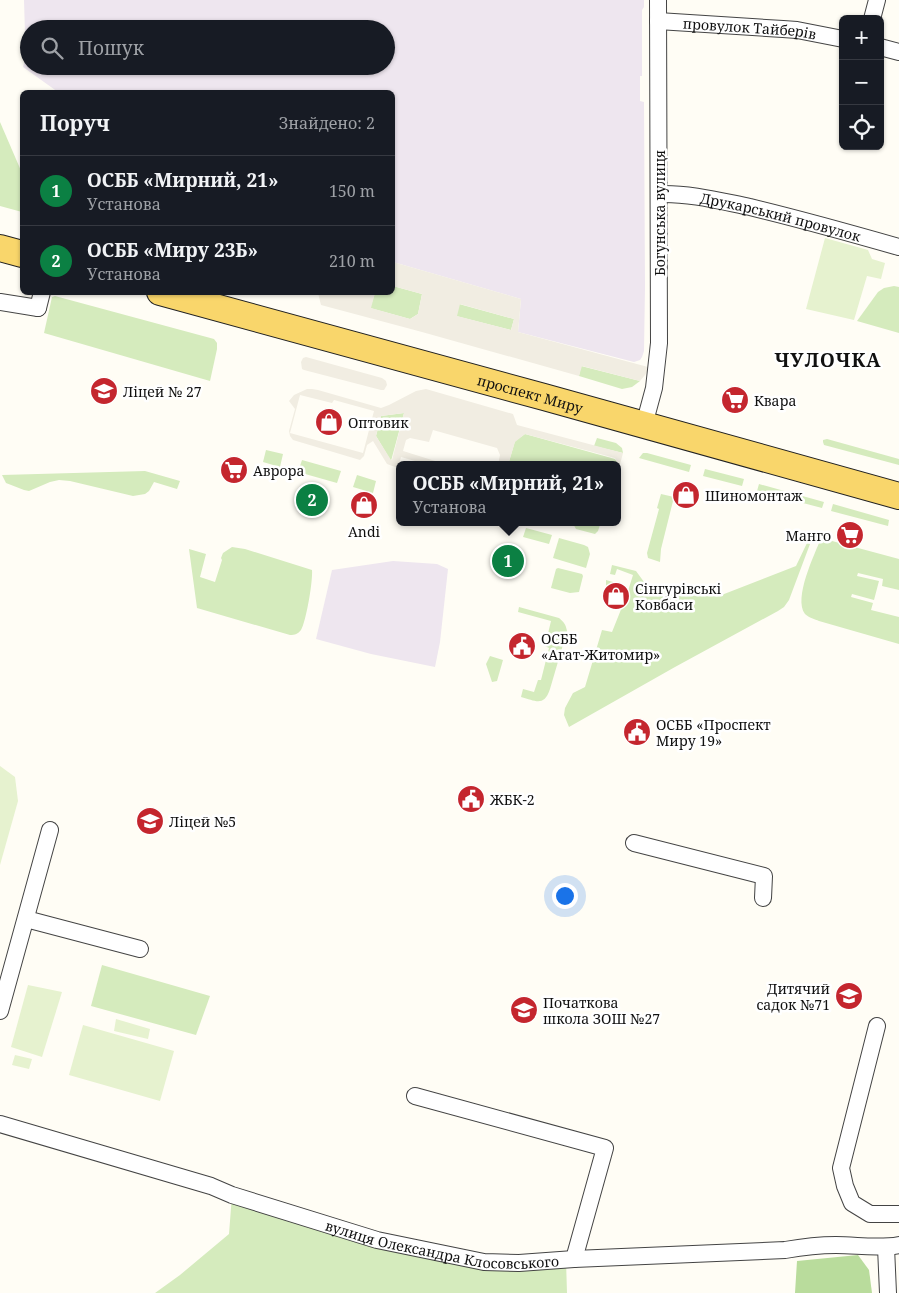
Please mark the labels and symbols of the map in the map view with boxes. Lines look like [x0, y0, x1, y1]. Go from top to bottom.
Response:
street label: провулок Тайберів [682, 13, 818, 43]
street label: Богунська вулиця [650, 150, 669, 276]
street label: Друкарський провулок [699, 188, 864, 245]
district label: ЧУЛОЧКА [774, 347, 882, 373]
street label: проспект Миру [475, 370, 585, 417]
school or university icon: Ліцей № 27 [89, 376, 119, 406]
place label: Ліцей № 27 [123, 382, 202, 401]
supermarket icon: Квара [720, 385, 750, 415]
place label: Квара [754, 391, 796, 410]
shop icon: Оптовик [314, 407, 344, 437]
place label: Оптовик [348, 413, 409, 432]
supermarket icon: Аврора [219, 455, 249, 485]
place label: Аврора [253, 461, 305, 480]
shop icon: Шиномонтаж [671, 480, 701, 510]
pin: 2 [296, 481, 328, 519]
place label: Шиномонтаж [705, 486, 803, 505]
shop icon: Andi [349, 490, 379, 520]
supermarket icon: Манго [835, 520, 865, 550]
place label: Andi [348, 522, 381, 541]
place label: Манго [786, 526, 831, 545]
pin: 1 [492, 542, 524, 580]
place label: Сінгурівські Ковбаси [635, 579, 722, 614]
shop icon: Сінгурівські Ковбаси [601, 581, 631, 611]
place label: ОСББ «Агат-Житомир» [541, 629, 660, 664]
public building icon: ОСББ «Агат-Житомир» [507, 631, 537, 661]
place label: ОСББ «Проспект Миру 19» [656, 715, 771, 750]
public building icon: ОСББ «Проспект Миру 19» [622, 717, 652, 747]
public building icon: ЖБК-2 [456, 784, 486, 814]
place label: ЖБК-2 [489, 790, 535, 809]
school or university icon: Ліцей №5 [135, 806, 165, 836]
place label: Ліцей №5 [169, 812, 236, 831]
your location [552, 883, 578, 909]
place label: Дитячий садок №71 [756, 979, 830, 1014]
school or university icon: Дитячий садок №71 [834, 981, 864, 1011]
place label: Початкова школа ЗОШ №27 [543, 993, 660, 1028]
school or university icon: Початкова школа ЗОШ №27 [509, 995, 539, 1025]
street label: вулиця Олександра Клосовського [323, 1215, 560, 1273]

